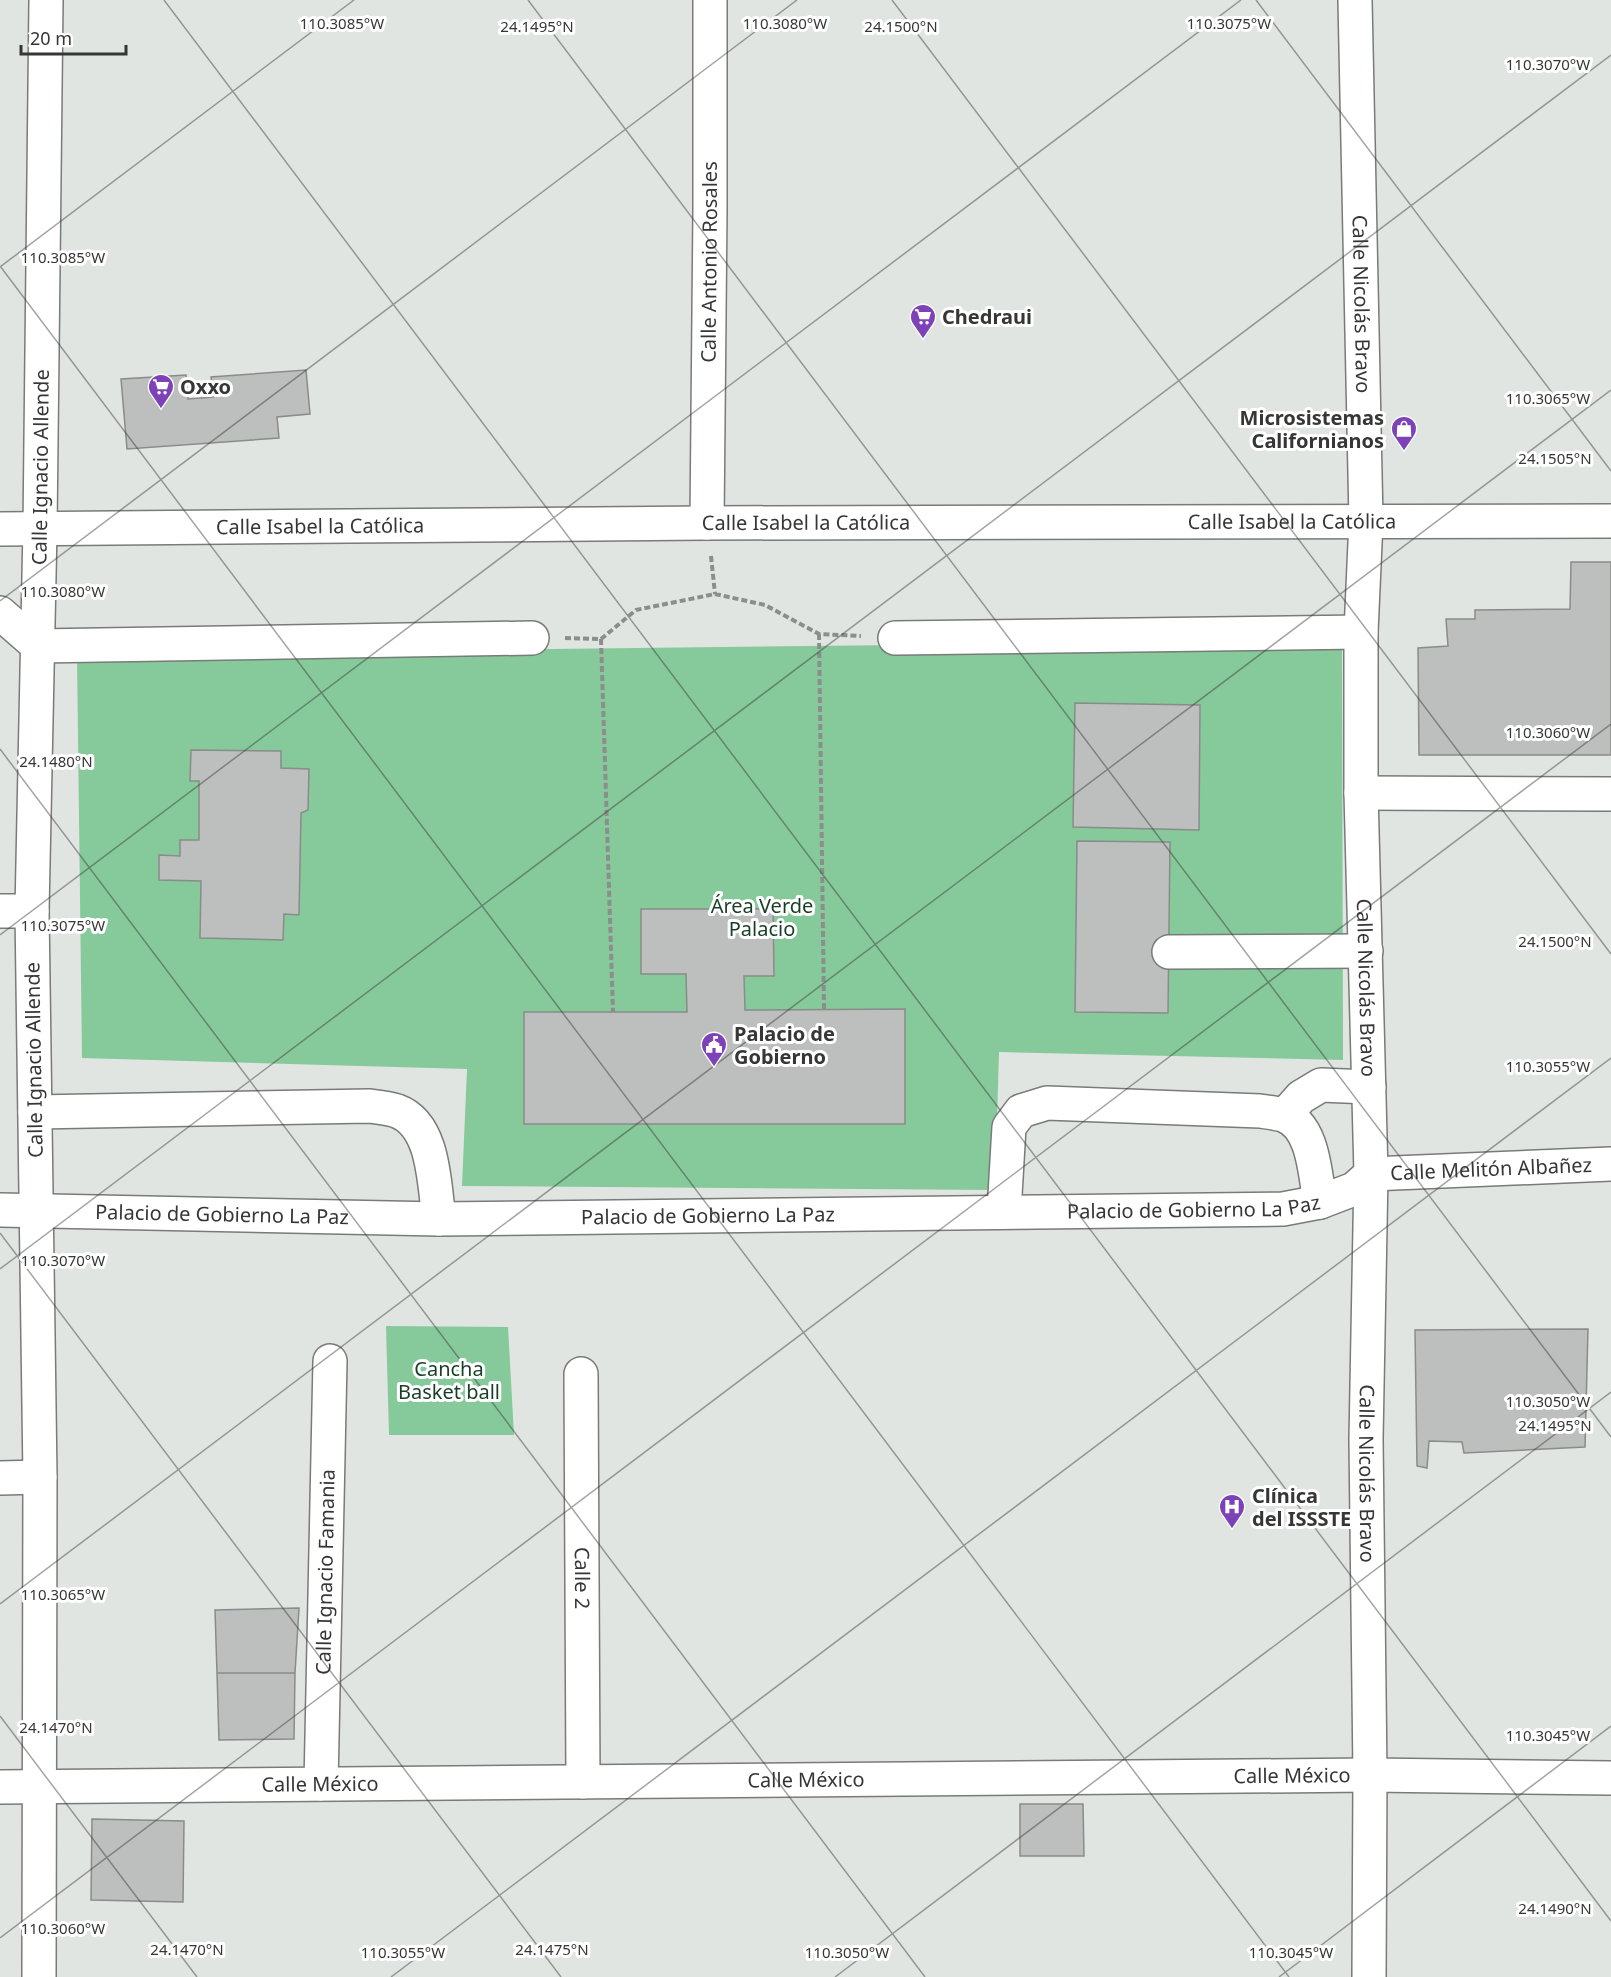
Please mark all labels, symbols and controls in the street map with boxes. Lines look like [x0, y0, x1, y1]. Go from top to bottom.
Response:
text: 110.3085°W [300, 13, 384, 33]
text: 110.3080°W [743, 13, 827, 33]
text: 110.3075°W [1187, 13, 1271, 33]
text: 24.1495°N [500, 16, 574, 36]
text: 24.1500°N [864, 16, 938, 36]
scale bar [21, 18, 126, 56]
text: 20 m [30, 26, 72, 50]
text: 110.3070°W [1506, 54, 1590, 74]
street label: Calle Antonio Rosales [695, 161, 723, 363]
street label: Calle Nicolás Bravo [1347, 214, 1377, 393]
text: 110.3085°W [21, 247, 105, 267]
supermarket icon: Chedraui [908, 302, 938, 340]
place label: Chedraui [942, 303, 1032, 330]
street label: Calle Ignacio Allende [25, 369, 55, 565]
supermarket icon: Oxxo [146, 372, 176, 410]
place label: Oxxo [180, 373, 231, 400]
text: 110.3065°W [1506, 388, 1590, 408]
place label: Microsistemas Californianos [1240, 404, 1384, 454]
shop icon: Microsistemas Californianos [1389, 414, 1419, 452]
text: 24.1505°N [1518, 448, 1592, 468]
street label: Calle Isabel la Católica [1188, 507, 1396, 535]
street label: Calle Isabel la Católica [702, 509, 910, 536]
street label: Calle Isabel la Católica [216, 511, 424, 540]
text: 110.3080°W [21, 581, 105, 601]
text: 110.3060°W [1506, 722, 1590, 742]
text: 24.1480°N [19, 751, 93, 771]
park label: Área Verde Palacio [711, 892, 813, 942]
street label: Calle Nicolás Bravo [1351, 898, 1382, 1077]
text: 110.3075°W [21, 915, 105, 935]
text: 24.1500°N [1518, 931, 1592, 951]
street label: Calle Ignacio Allende [18, 962, 49, 1158]
place label: Palacio de Gobierno [734, 1020, 835, 1070]
public building icon: Palacio de Gobierno [699, 1030, 729, 1068]
text: 110.3055°W [1506, 1056, 1590, 1076]
street label: Calle Melitón Albañez [1390, 1151, 1592, 1186]
street label: Palacio de Gobierno La Paz [1067, 1188, 1322, 1225]
street label: Palacio de Gobierno La Paz [95, 1198, 349, 1230]
street label: Palacio de Gobierno La Paz [581, 1200, 835, 1230]
text: 110.3070°W [21, 1250, 105, 1270]
park label: Cancha Basket ball [398, 1355, 500, 1405]
street label: Calle Nicolás Bravo [1353, 1384, 1381, 1563]
text: 110.3050°W [1506, 1391, 1590, 1411]
text: 24.1495°N [1518, 1415, 1592, 1435]
street label: Calle Ignacio Famania [309, 1469, 341, 1675]
place label: Clínica del ISSSTE [1252, 1482, 1351, 1532]
hospital icon: Clínica del ISSSTE [1217, 1492, 1247, 1530]
street label: Calle 2 [569, 1547, 596, 1609]
text: 110.3065°W [21, 1584, 105, 1604]
text: 24.1470°N [19, 1717, 93, 1737]
text: 110.3045°W [1506, 1725, 1590, 1745]
street label: Calle México [1233, 1761, 1351, 1789]
street label: Calle México [747, 1765, 865, 1793]
street label: Calle México [261, 1770, 379, 1798]
text: 24.1490°N [1518, 1898, 1592, 1918]
text: 110.3060°W [21, 1918, 105, 1938]
text: 24.1470°N [150, 1939, 224, 1959]
text: 24.1475°N [515, 1939, 589, 1959]
text: 110.3055°W [361, 1942, 445, 1962]
text: 110.3050°W [805, 1942, 889, 1962]
text: 110.3045°W [1249, 1942, 1333, 1962]

